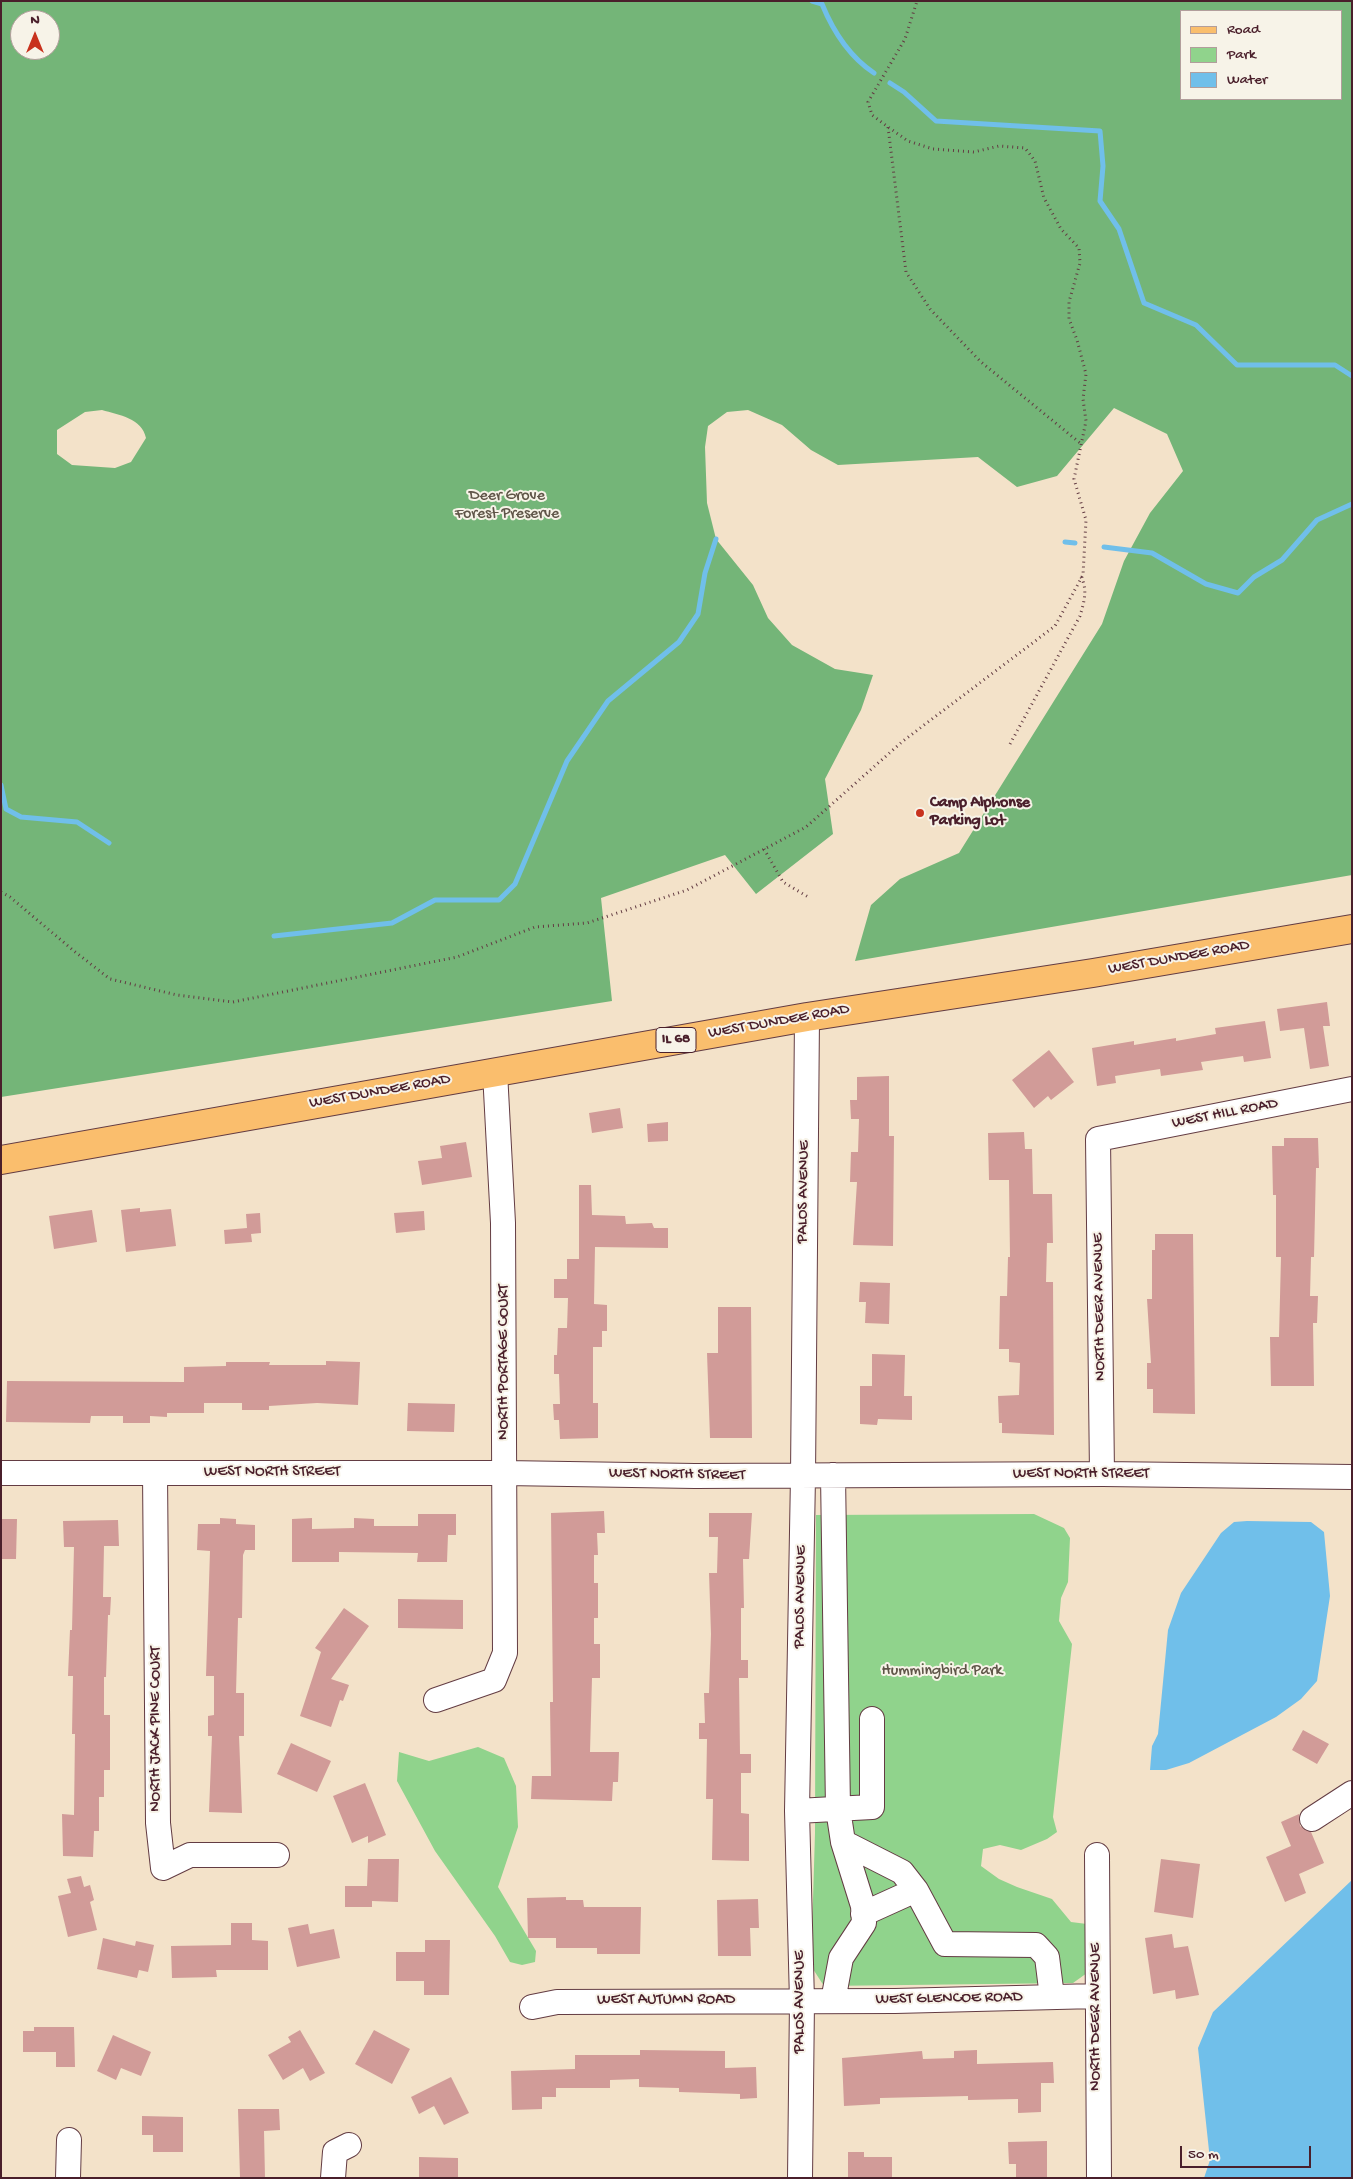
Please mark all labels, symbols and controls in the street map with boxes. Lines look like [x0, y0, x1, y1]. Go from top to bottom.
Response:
north arrow [10, 10, 60, 60]
legend [1180, 10, 1343, 100]
text: N [30, 12, 40, 29]
text: Road [1227, 21, 1260, 39]
text: Park [1227, 46, 1256, 64]
text: Water [1227, 71, 1267, 89]
park label: Deer Grove Forest Preserve [455, 487, 559, 525]
place label: Camp Alphonse Parking Lot [930, 794, 1030, 832]
marker: Camp Alphonse Parking Lot [914, 807, 926, 819]
street label: WEST DUNDEE ROAD [1107, 936, 1251, 980]
street label: WEST DUNDEE ROAD [707, 1000, 851, 1044]
road number: IL 68 [656, 1028, 696, 1052]
street label: WEST DUNDEE ROAD [308, 1070, 452, 1114]
street label: WEST HILL ROAD [1171, 1094, 1279, 1134]
street label: PALOS AVENUE [794, 1140, 814, 1244]
street label: NORTH DEER AVENUE [1089, 1233, 1111, 1381]
street label: NORTH PORTAGE COURT [495, 1284, 515, 1440]
street label: WEST NORTH STREET [204, 1463, 340, 1483]
street label: WEST NORTH STREET [609, 1464, 745, 1486]
street label: WEST NORTH STREET [1013, 1465, 1149, 1485]
street label: PALOS AVENUE [791, 1545, 811, 1649]
street label: NORTH JACK PINE COURT [147, 1646, 167, 1812]
park label: Hummingbird Park [882, 1662, 1002, 1682]
street label: NORTH DEER AVENUE [1087, 1943, 1107, 2091]
street label: PALOS AVENUE [791, 1951, 811, 2053]
street label: WEST GLENCOE ROAD [875, 1988, 1023, 2010]
street label: WEST AUTUMN ROAD [597, 1991, 735, 2011]
scale bar [1183, 2136, 1314, 2168]
text: 50 m [1188, 2146, 1219, 2164]

